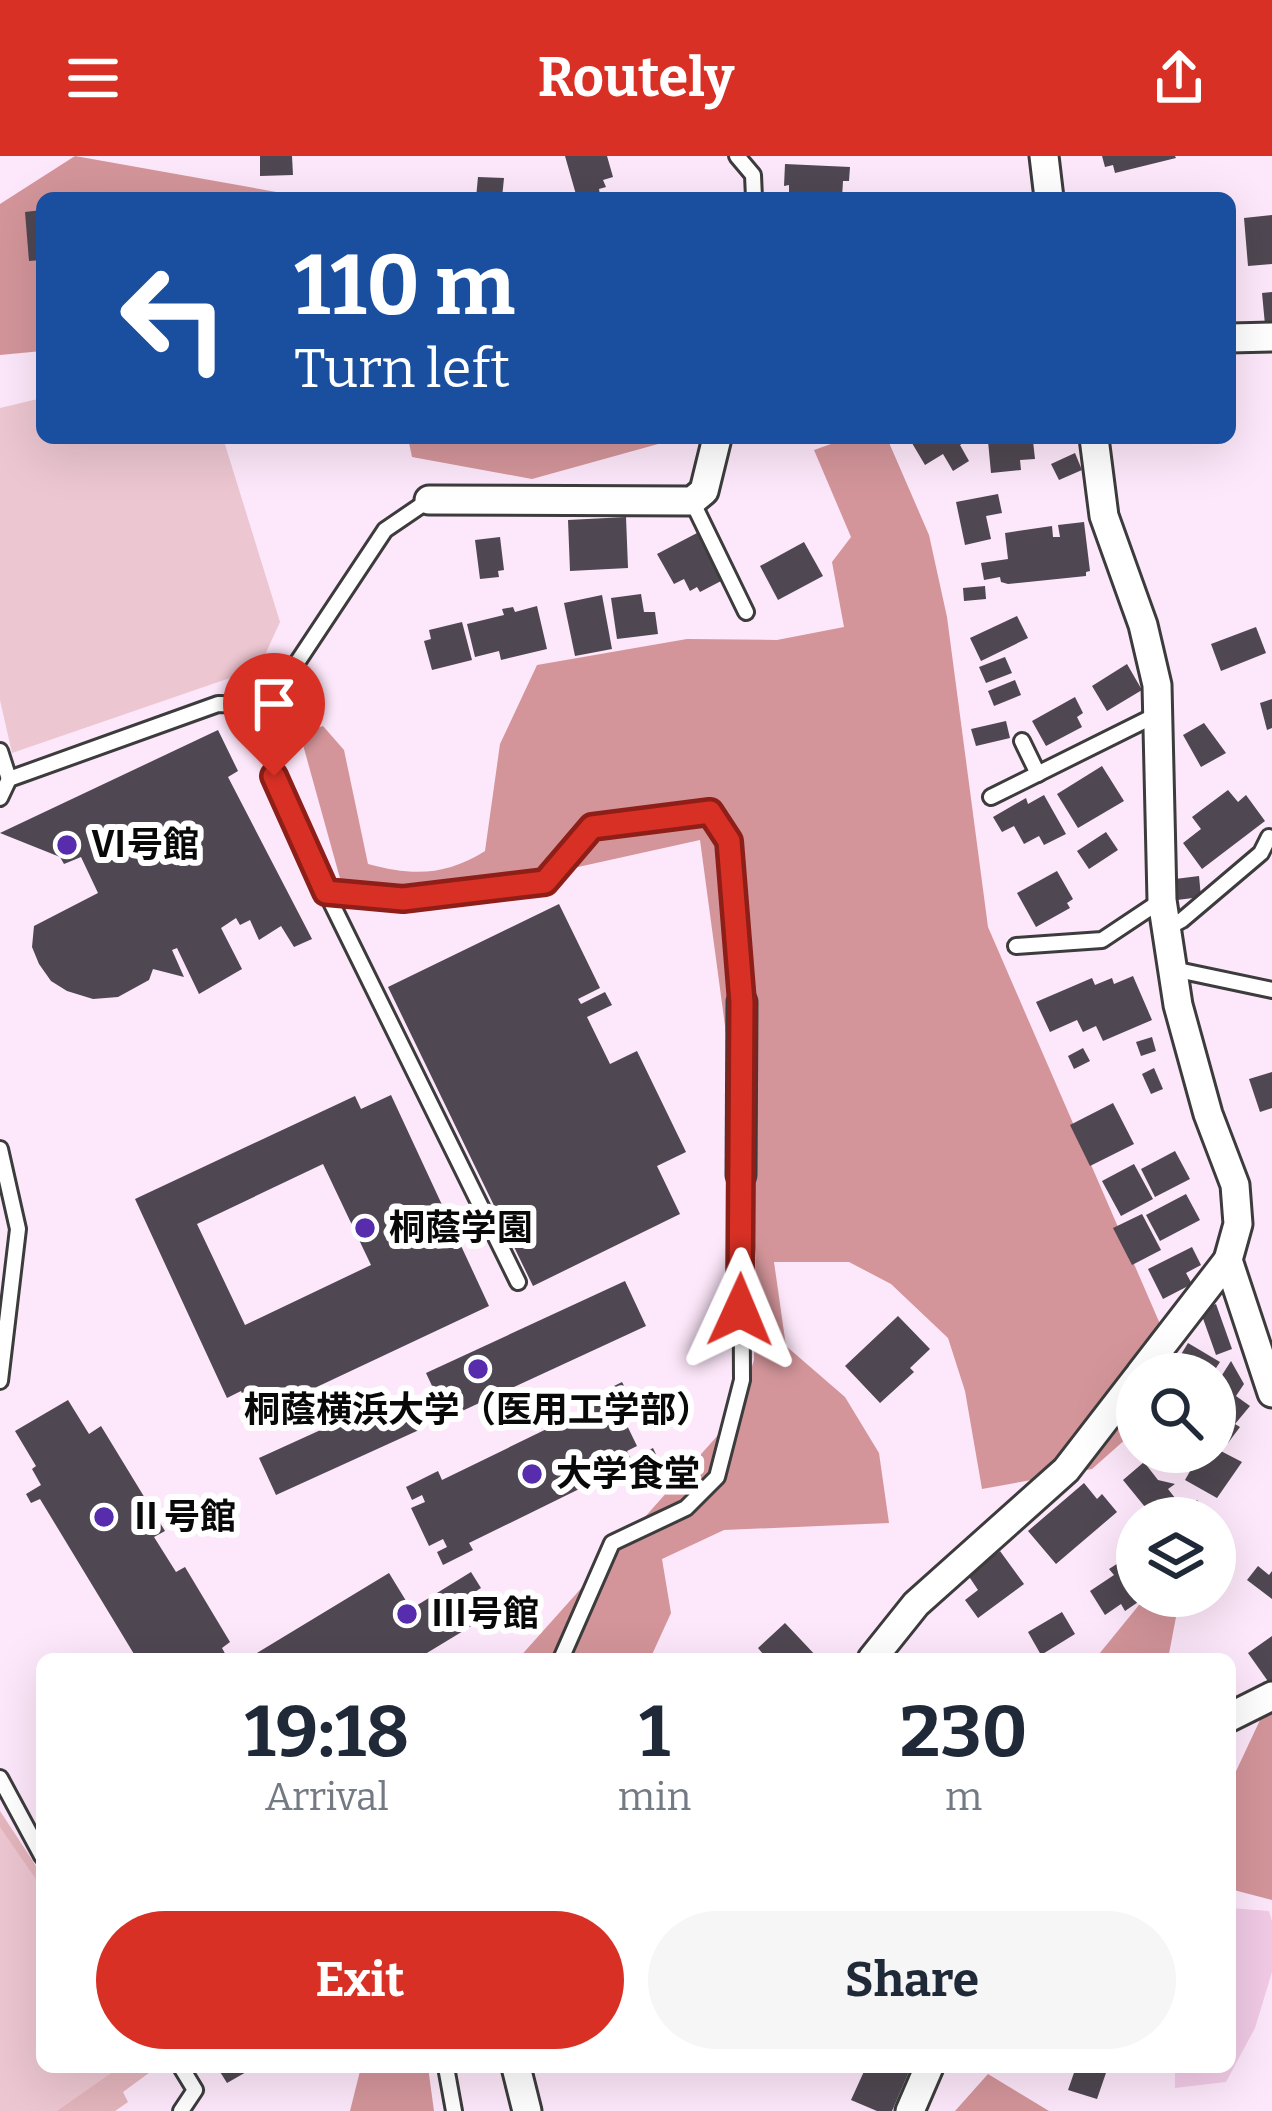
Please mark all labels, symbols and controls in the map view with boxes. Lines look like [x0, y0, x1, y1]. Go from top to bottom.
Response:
icon: menu [60, 45, 126, 111]
icon: share [1146, 45, 1212, 111]
text: Routely [538, 46, 734, 110]
text: 110 m [294, 235, 515, 336]
icon: left [96, 240, 252, 396]
text: Turn left [294, 337, 510, 401]
pin [223, 653, 325, 776]
icon: arrive [241, 671, 307, 737]
place label: Ⅵ号館 [91, 823, 199, 867]
marker: Ⅵ号館 [54, 832, 80, 858]
place label: 桐蔭学園 [389, 1206, 533, 1250]
marker: 桐蔭学園 [352, 1215, 378, 1241]
position arrow [677, 1247, 803, 1373]
map controls [1116, 1353, 1236, 1617]
button: search [1116, 1353, 1236, 1473]
marker: 桐蔭横浜大学（医用工学部） [465, 1356, 491, 1382]
place label: 桐蔭横浜大学（医用工学部） [244, 1388, 712, 1432]
place label: 大学食堂 [556, 1452, 700, 1496]
marker: 大学食堂 [519, 1461, 545, 1487]
place label: Ⅱ号館 [128, 1495, 236, 1539]
button: layers [1116, 1497, 1236, 1617]
marker: Ⅱ号館 [91, 1504, 117, 1530]
place label: Ⅲ号館 [431, 1592, 539, 1636]
marker: Ⅲ号館 [394, 1601, 420, 1627]
text: 19:18 [244, 1689, 409, 1775]
text: 1 [639, 1689, 670, 1775]
text: 230 [900, 1689, 1028, 1775]
text: Arrival [265, 1774, 389, 1820]
text: min [618, 1774, 691, 1820]
text: m [945, 1774, 982, 1820]
button: Exit [96, 1911, 624, 2049]
button: Share [648, 1911, 1176, 2049]

